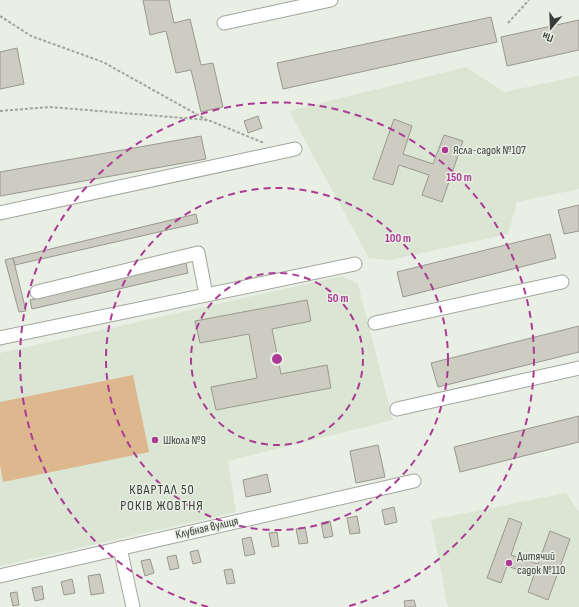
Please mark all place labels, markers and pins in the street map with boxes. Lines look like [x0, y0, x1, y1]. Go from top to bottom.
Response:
place label: Ясла-садок №107 [453, 143, 526, 158]
marker: Ясла-садок №107 [440, 145, 450, 155]
centre of rings [270, 352, 284, 366]
place label: Школа №9 [163, 433, 206, 448]
marker: Школа №9 [150, 435, 160, 445]
place label: Дитячий садок №110 [517, 549, 565, 578]
marker: Дитячий садок №110 [504, 558, 514, 568]

